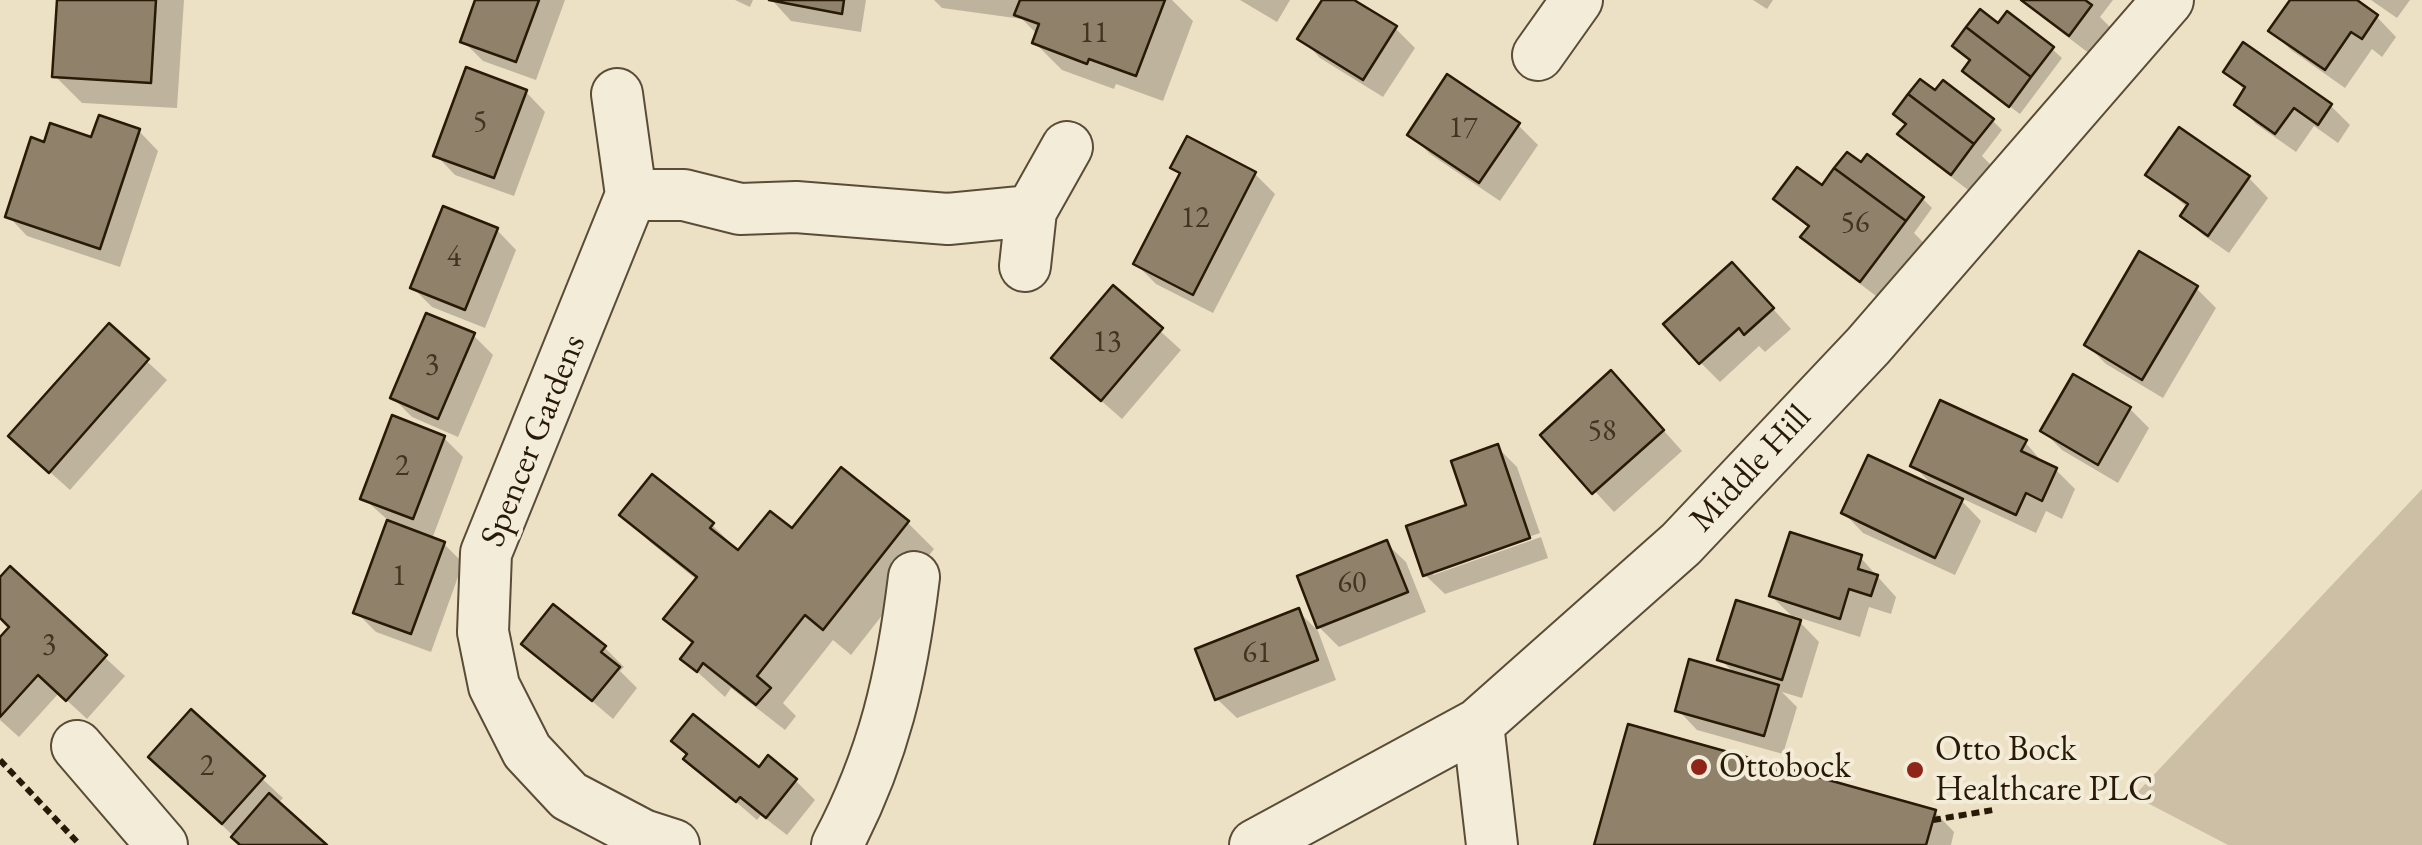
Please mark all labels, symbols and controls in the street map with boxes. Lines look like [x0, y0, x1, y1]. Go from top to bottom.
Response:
house number: 11 [1080, 16, 1108, 52]
house number: 5 [473, 105, 487, 141]
house number: 17 [1449, 111, 1477, 147]
house number: 12 [1181, 201, 1209, 237]
house number: 56 [1841, 206, 1869, 242]
house number: 4 [447, 240, 461, 276]
house number: 13 [1093, 325, 1121, 361]
street label: Spencer Gardens [472, 329, 596, 553]
house number: 3 [425, 348, 439, 384]
street label: Middle Hill [1682, 397, 1820, 541]
house number: 58 [1588, 414, 1616, 450]
house number: 2 [395, 449, 409, 485]
house number: 1 [392, 559, 406, 595]
house number: 60 [1338, 566, 1366, 602]
house number: 3 [42, 628, 56, 664]
house number: 61 [1243, 636, 1271, 672]
place label: Otto Bock Healthcare PLC [1935, 729, 2153, 811]
place label: Ottobock [1719, 746, 1851, 788]
house number: 2 [200, 749, 214, 785]
marker: Ottobock [1688, 756, 1710, 778]
marker: Otto Bock Healthcare PLC [1904, 759, 1926, 781]

